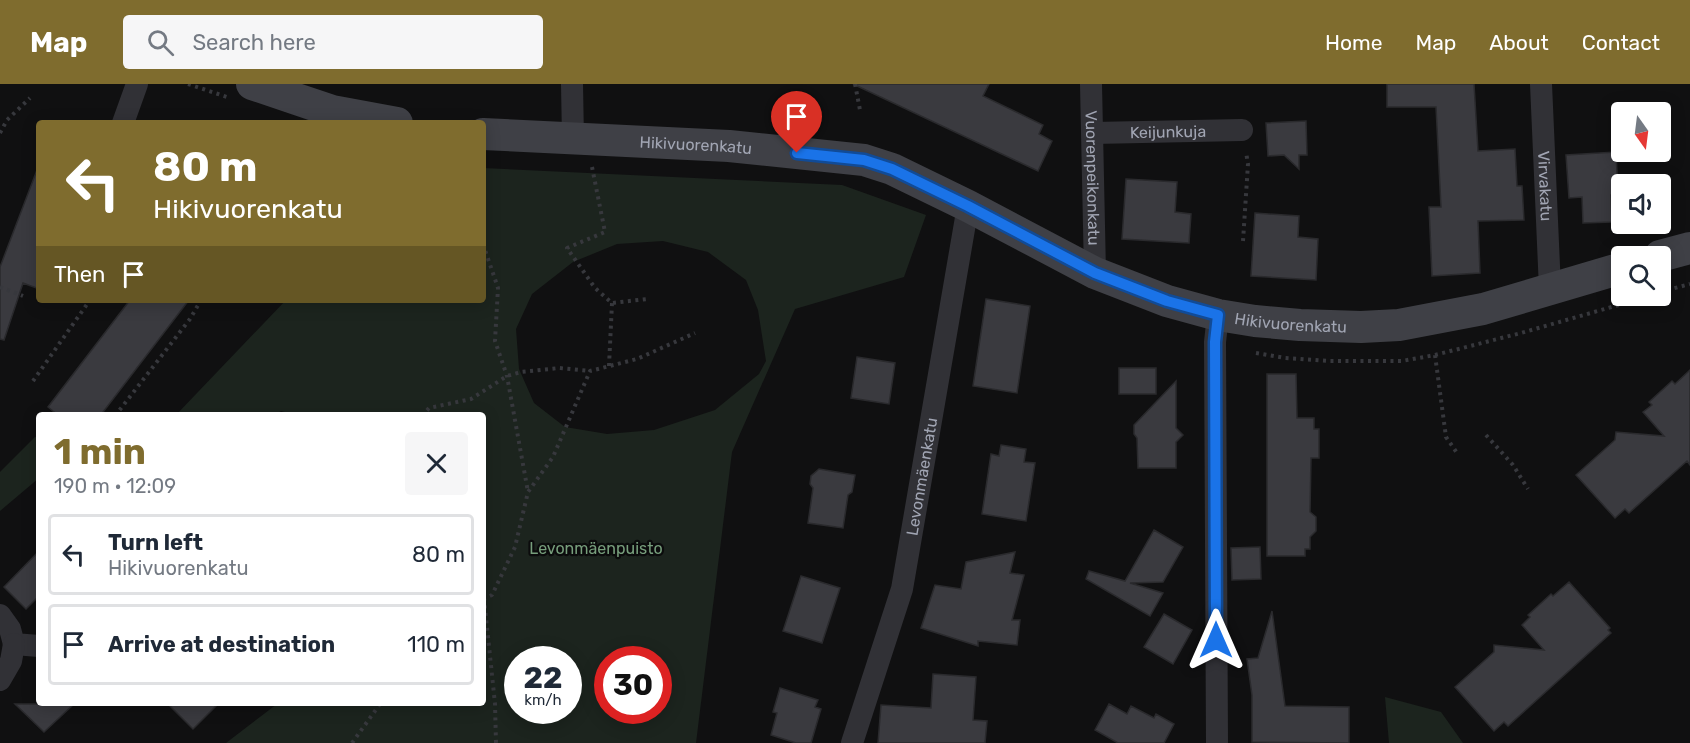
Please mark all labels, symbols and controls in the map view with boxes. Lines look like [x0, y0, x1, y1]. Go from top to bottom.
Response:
search box [123, 15, 543, 69]
text: Map [30, 26, 87, 59]
icon: search [144, 26, 177, 59]
text: Search here [192, 29, 316, 56]
text: Home [1325, 30, 1382, 55]
text: Map [1415, 30, 1456, 55]
text: About [1489, 30, 1549, 55]
text: Contact [1582, 30, 1660, 55]
pin [771, 91, 822, 153]
icon: arrive [780, 100, 813, 133]
north arrow [1611, 102, 1671, 162]
map controls [1611, 102, 1671, 306]
street label: Vuorenpeikonkatu [1082, 110, 1104, 246]
street label: Keijunkuja [1130, 121, 1206, 142]
street label: Hikivuorenkatu [639, 132, 753, 158]
text: 80 m [153, 142, 257, 192]
icon: left [54, 144, 132, 222]
street label: Virvakatu [1534, 150, 1557, 222]
button: sound [1611, 174, 1671, 234]
text: Hikivuorenkatu [153, 193, 343, 225]
button: search [1611, 246, 1671, 306]
icon: arrive [117, 258, 150, 291]
text: Then [54, 261, 105, 288]
street label: Hikivuorenkatu [1233, 308, 1347, 336]
street label: Levonmäenkatu [902, 416, 941, 537]
text: 1 min [54, 430, 146, 473]
button: close [405, 432, 468, 495]
text: 190 m · 12:09 [54, 474, 176, 498]
text: Turn left [108, 529, 203, 556]
icon: left [57, 538, 90, 571]
park label: Levonmäenpuisto [529, 539, 663, 558]
text: 80 m [412, 541, 465, 568]
text: Hikivuorenkatu [108, 556, 249, 580]
position arrow [1184, 608, 1248, 672]
icon: arrive [57, 628, 90, 661]
text: Arrive at destination [108, 631, 335, 658]
text: 110 m [407, 631, 465, 658]
speed limit sign: 30 [594, 646, 672, 724]
text: 22 [524, 660, 563, 696]
text: km/h [524, 691, 562, 709]

